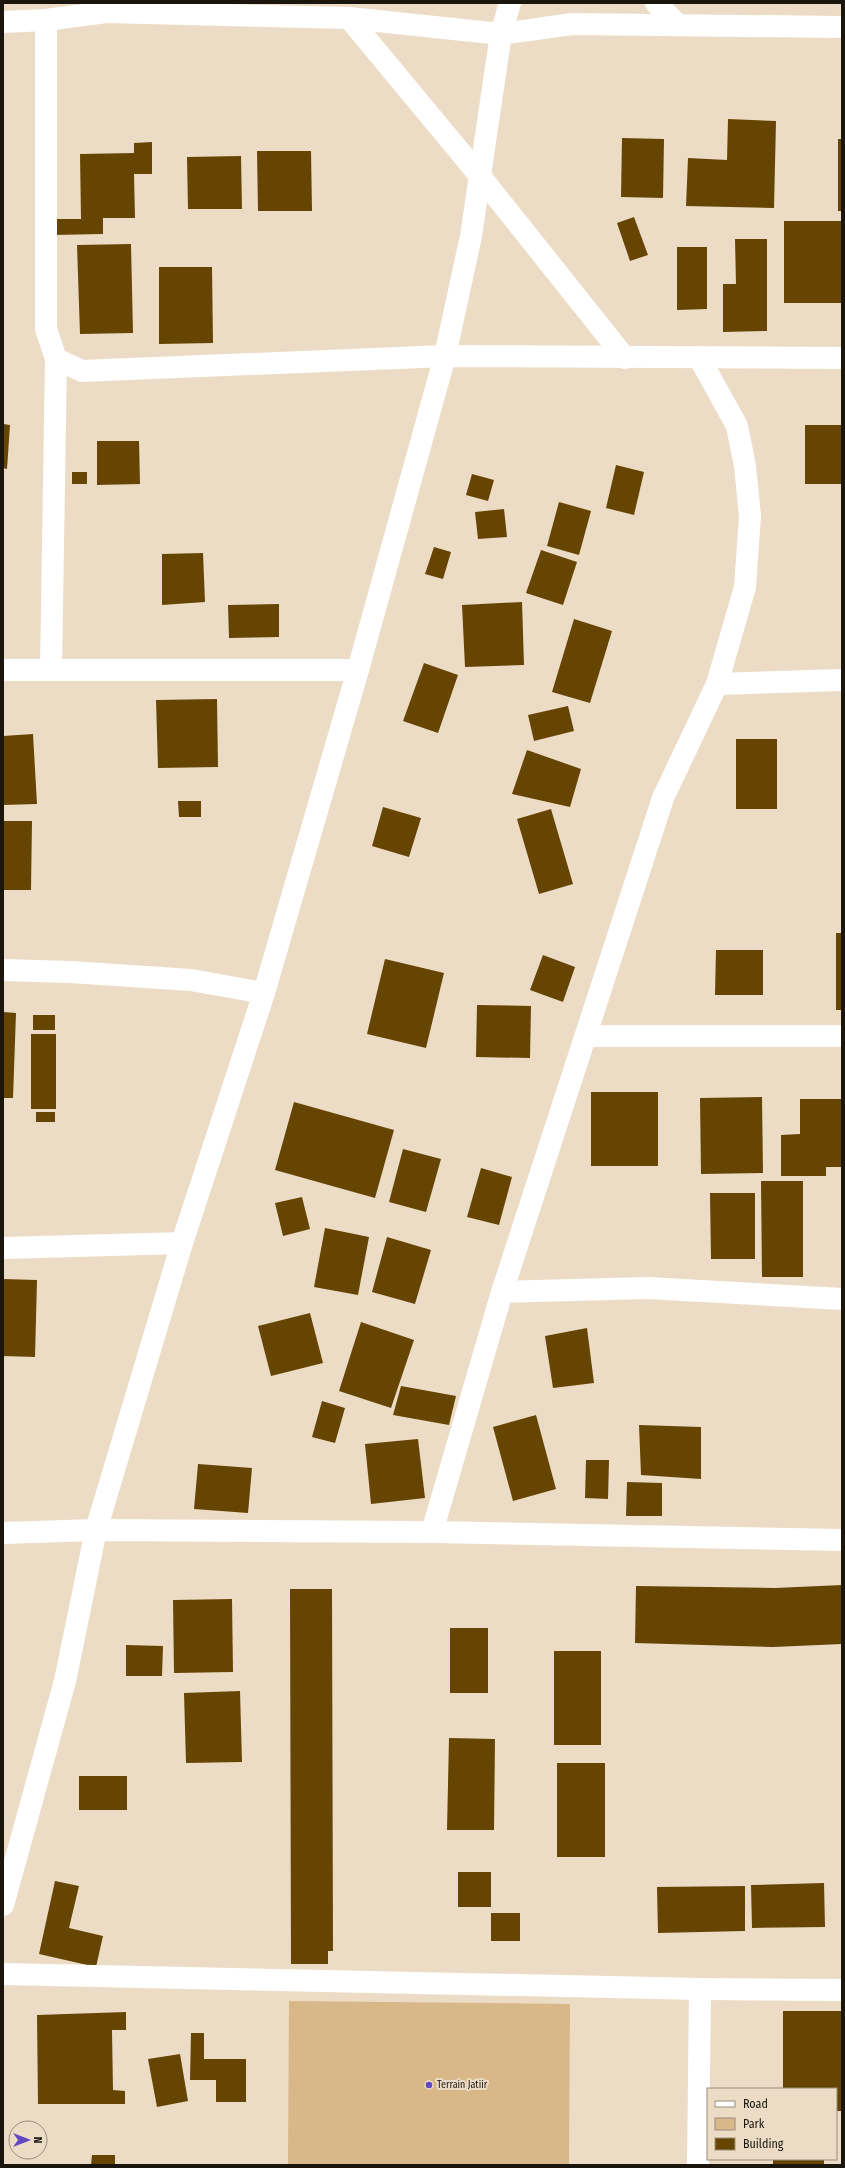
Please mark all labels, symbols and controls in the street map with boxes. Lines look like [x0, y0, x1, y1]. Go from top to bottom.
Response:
place label: Terrain Jatiir [437, 2079, 488, 2091]
marker: Terrain Jatiir [424, 2080, 434, 2090]
legend [707, 2088, 837, 2160]
text: Road [743, 2097, 768, 2111]
text: Park [743, 2117, 765, 2131]
north arrow [8, 2120, 48, 2160]
text: N [31, 2137, 44, 2143]
text: Building [743, 2137, 784, 2151]

